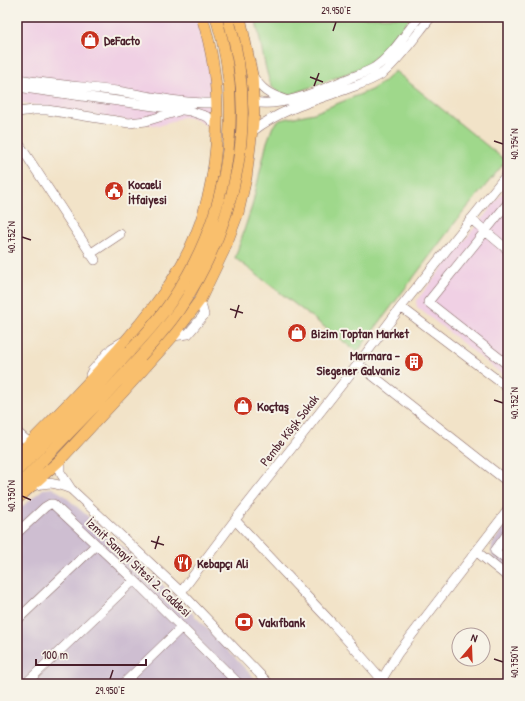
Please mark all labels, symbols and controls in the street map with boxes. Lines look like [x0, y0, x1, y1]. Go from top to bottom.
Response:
text: 29.950°E [321, 4, 351, 17]
shop icon: DeFacto [79, 29, 101, 51]
place label: DeFacto [104, 31, 141, 49]
text: 40.754°N [508, 129, 521, 159]
place label: Kocaeli İtfaiyesi [128, 175, 167, 209]
public building icon: Kocaeli İtfaiyesi [103, 180, 125, 202]
text: 40.752°N [5, 221, 18, 253]
shop icon: Bizim Toptan Market [286, 322, 308, 344]
place label: Bizim Toptan Market [311, 324, 410, 343]
place label: Marmara - Siegener Galvaniz [317, 346, 401, 380]
building icon: Marmara - Siegener Galvaniz [403, 351, 425, 373]
text: 40.752°N [508, 387, 521, 419]
street label: Pembe Köşk Sokak [255, 390, 323, 470]
shop icon: Koçtaş [232, 395, 254, 417]
place label: Koçtaş [257, 397, 289, 415]
text: 40.750°N [5, 480, 18, 512]
street label: İzmit Sanayi Sitesi 2. Caddesi [82, 513, 196, 621]
restaurant icon: Kebapçı Ali [172, 552, 194, 574]
place label: Kebapçı Ali [197, 554, 249, 573]
bank icon: Vakıfbank [233, 611, 255, 633]
place label: Vakıfbank [258, 613, 306, 631]
north arrow [451, 627, 491, 667]
text: N [469, 630, 479, 645]
scale bar [36, 641, 146, 667]
text: 100 m [42, 646, 68, 663]
text: 40.750°N [508, 646, 521, 678]
text: 29.950°E [95, 684, 125, 697]

